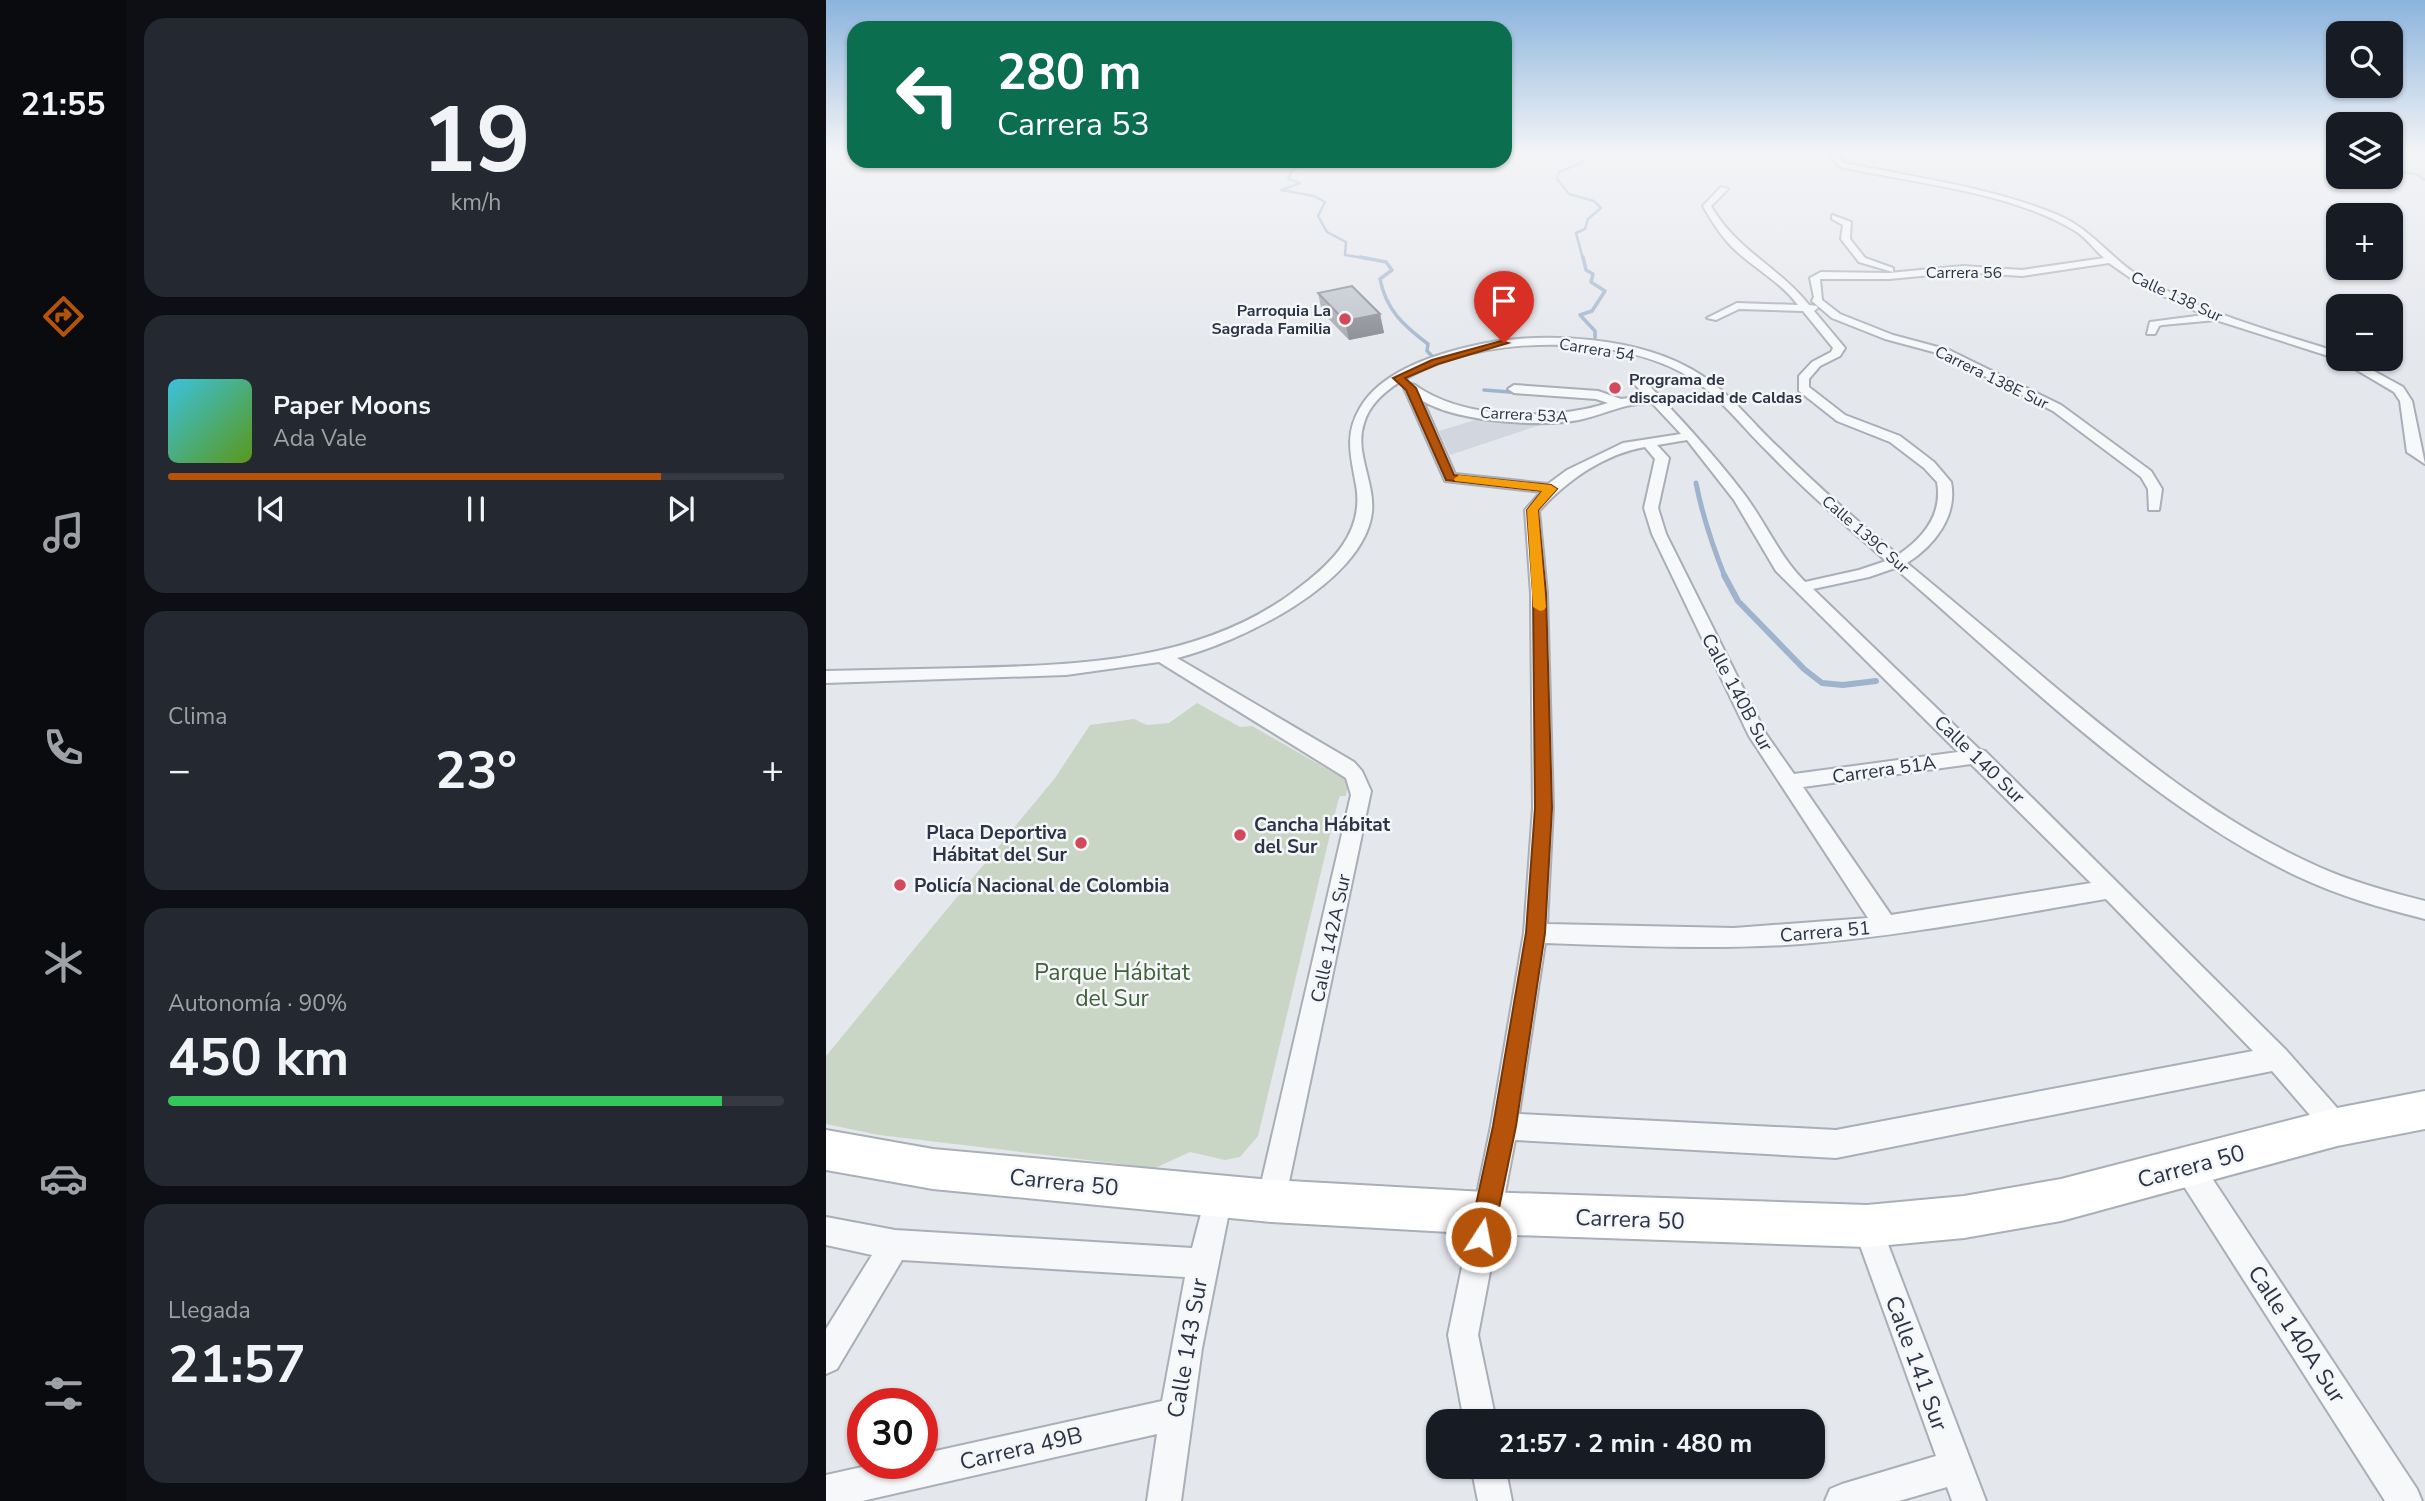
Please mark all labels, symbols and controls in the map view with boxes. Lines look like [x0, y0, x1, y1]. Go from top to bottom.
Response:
map controls [2326, 21, 2403, 371]
button: search [2326, 21, 2403, 98]
text: 280 m [997, 39, 1141, 106]
icon: left [882, 49, 973, 140]
text: 19 [421, 79, 531, 203]
text: 21:55 [21, 83, 105, 126]
text: Carrera 53 [997, 103, 1150, 146]
button: layers [2326, 112, 2403, 189]
text: km/h [451, 187, 501, 218]
button: + [2326, 203, 2403, 280]
street label: Carrera 56 [1926, 262, 2002, 284]
street label: Calle 138 Sur [2127, 266, 2226, 328]
pin [1474, 271, 1534, 343]
icon: arrive [1485, 282, 1523, 320]
icon: directions [39, 292, 88, 341]
button: − [2326, 294, 2403, 371]
place label: Parroquia La Sagrada Familia [1211, 300, 1331, 340]
marker: Parroquia La Sagrada Familia [1337, 311, 1353, 327]
street label: Carrera 54 [1557, 333, 1637, 367]
street label: Carrera 138E Sur [1931, 341, 2052, 415]
place label: Programa de discapacidad de Caldas [1629, 369, 1802, 409]
marker: Programa de discapacidad de Caldas [1607, 380, 1623, 396]
text: Paper Moons [273, 388, 431, 423]
street label: Carrera 53A [1479, 402, 1569, 428]
text: Ada Vale [273, 423, 367, 454]
icon: previous [252, 490, 290, 528]
icon: pause [457, 490, 495, 528]
icon: next [662, 490, 700, 528]
street label: Calle 139C Sur [1817, 491, 1914, 579]
icon: music [39, 508, 88, 557]
street label: Calle 140B Sur [1695, 629, 1779, 756]
text: Clima [168, 701, 228, 732]
street label: Calle 140 Sur [1928, 710, 2031, 810]
icon: phone [39, 723, 88, 772]
text: 23° [435, 735, 517, 806]
text: − [168, 745, 191, 796]
text: + [761, 745, 784, 796]
street label: Carrera 51A [1831, 750, 1938, 790]
place label: Cancha Hábitat del Sur [1254, 812, 1391, 860]
place label: Placa Deportiva Hábitat del Sur [926, 820, 1068, 868]
marker: Cancha Hábitat del Sur [1232, 827, 1248, 843]
marker: Placa Deportiva Hábitat del Sur [1073, 835, 1089, 851]
street label: Calle 142A Sur [1305, 871, 1357, 1005]
place label: Policía Nacional de Colombia [914, 873, 1169, 899]
marker: Policía Nacional de Colombia [892, 877, 908, 893]
street label: Carrera 51 [1779, 915, 1871, 949]
icon: climate [39, 938, 88, 987]
park label: Parque Hábitat del Sur [1034, 957, 1191, 1014]
text: Autonomía · 90% [168, 988, 348, 1019]
text: 450 km [168, 1022, 349, 1093]
street label: Carrera 50 [2134, 1137, 2248, 1196]
icon: car [39, 1154, 88, 1203]
street label: Carrera 50 [1008, 1161, 1120, 1204]
position arrow [1444, 1200, 1518, 1274]
street label: Carrera 50 [1575, 1202, 1685, 1237]
street label: Calle 140A Sur [2240, 1259, 2353, 1410]
street label: Calle 143 Sur [1160, 1275, 1215, 1420]
street label: Calle 141 Sur [1878, 1291, 1956, 1436]
text: Llegada [168, 1295, 251, 1326]
text: 21:57 [168, 1329, 306, 1400]
icon: filters [39, 1369, 88, 1418]
speed limit sign: 30 [847, 1388, 938, 1479]
street label: Carrera 49B [957, 1419, 1086, 1478]
text: 21:57 · 2 min · 480 m [1499, 1426, 1752, 1461]

